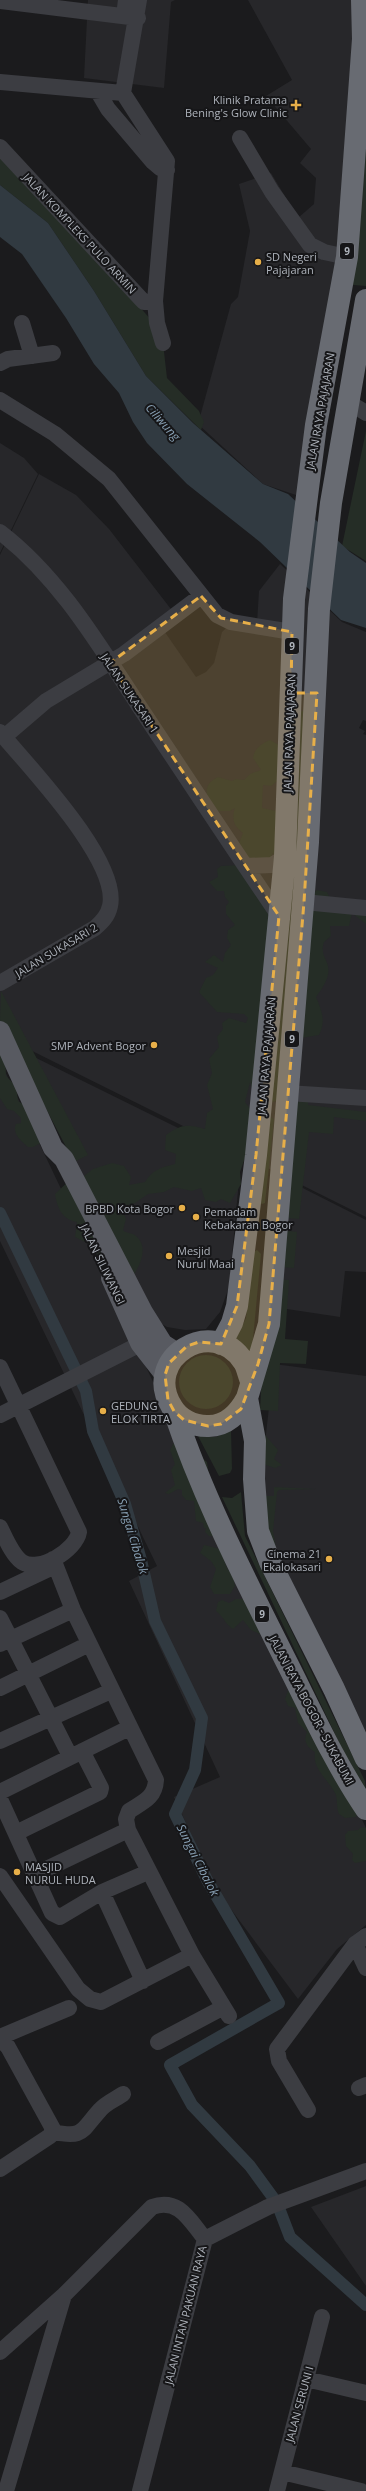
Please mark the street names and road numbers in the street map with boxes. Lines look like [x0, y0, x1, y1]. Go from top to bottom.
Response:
street label: JALAN KOMPLEKS PULO ARMIN [19, 169, 140, 297]
road number: 9 [340, 243, 354, 259]
street label: JALAN RAYA PAJAJARAN [302, 351, 338, 472]
road number: 9 [285, 638, 299, 654]
street label: JALAN SUKASARI 1 [97, 649, 162, 736]
street label: JALAN RAYA PAJAJARAN [279, 673, 299, 794]
street label: JALAN SUKASARI 2 [11, 919, 100, 981]
street label: JALAN RAYA PAJAJARAN [253, 996, 279, 1117]
road number: 9 [285, 1031, 299, 1047]
street label: JALAN SILIWANGI [77, 1220, 129, 1307]
road number: 9 [255, 1606, 269, 1622]
street label: JALAN RAYA BOGOR - SUKABUMI [266, 1632, 358, 1787]
street label: JALAN INTAN PAKUAN RAYA [160, 2244, 210, 2387]
street label: JALAN SERUNI I [281, 2364, 316, 2445]

